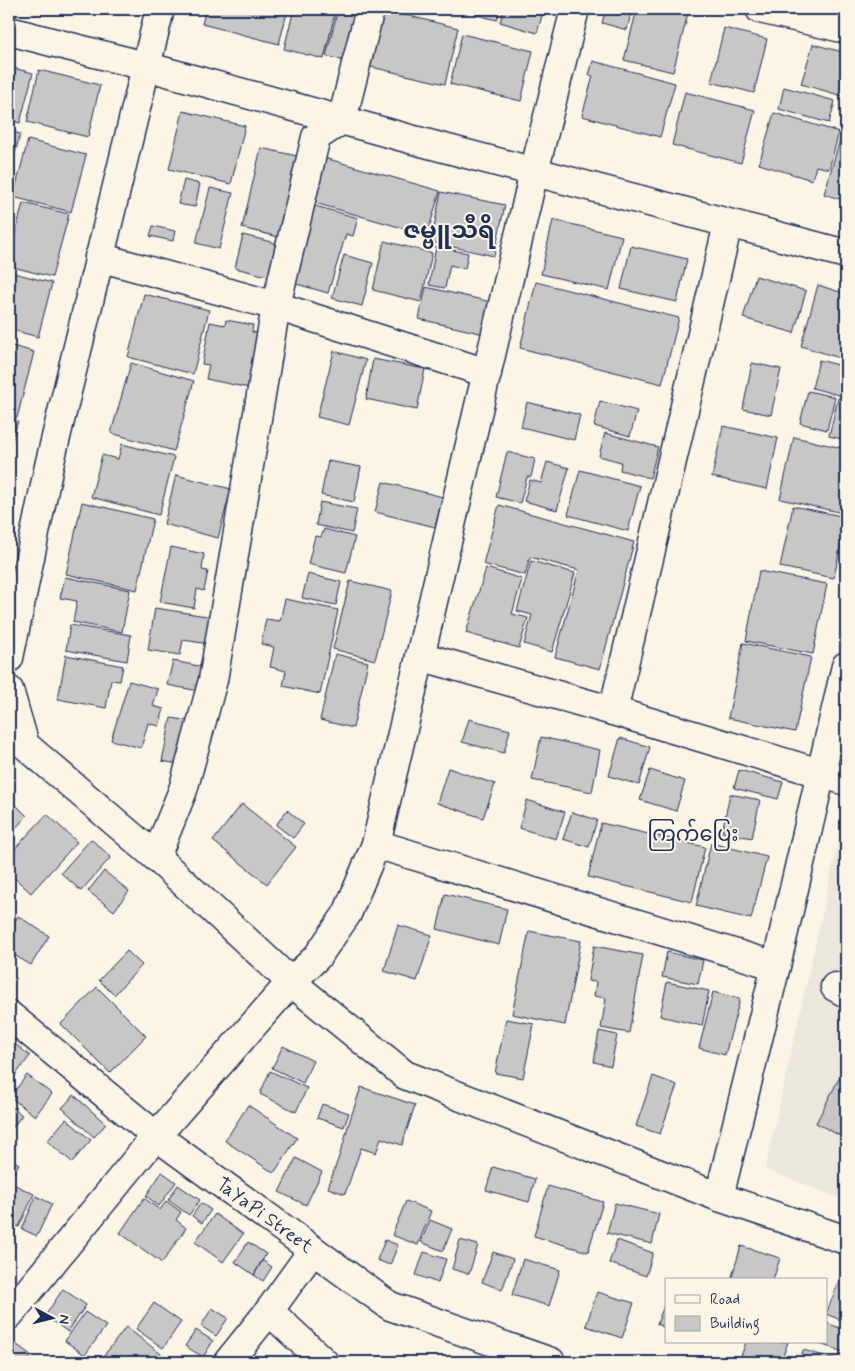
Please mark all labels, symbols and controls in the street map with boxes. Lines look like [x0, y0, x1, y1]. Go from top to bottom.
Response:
district label: ဇမ္ဗူသီရိ [403, 214, 496, 249]
district label: ကြက်ပြေး [647, 818, 739, 851]
street label: TaYaPi Street [211, 1171, 318, 1259]
legend [665, 1278, 828, 1344]
text: Road [710, 1290, 740, 1310]
north arrow [28, 1294, 78, 1344]
text: N [54, 1314, 73, 1325]
text: Building [710, 1314, 760, 1335]

